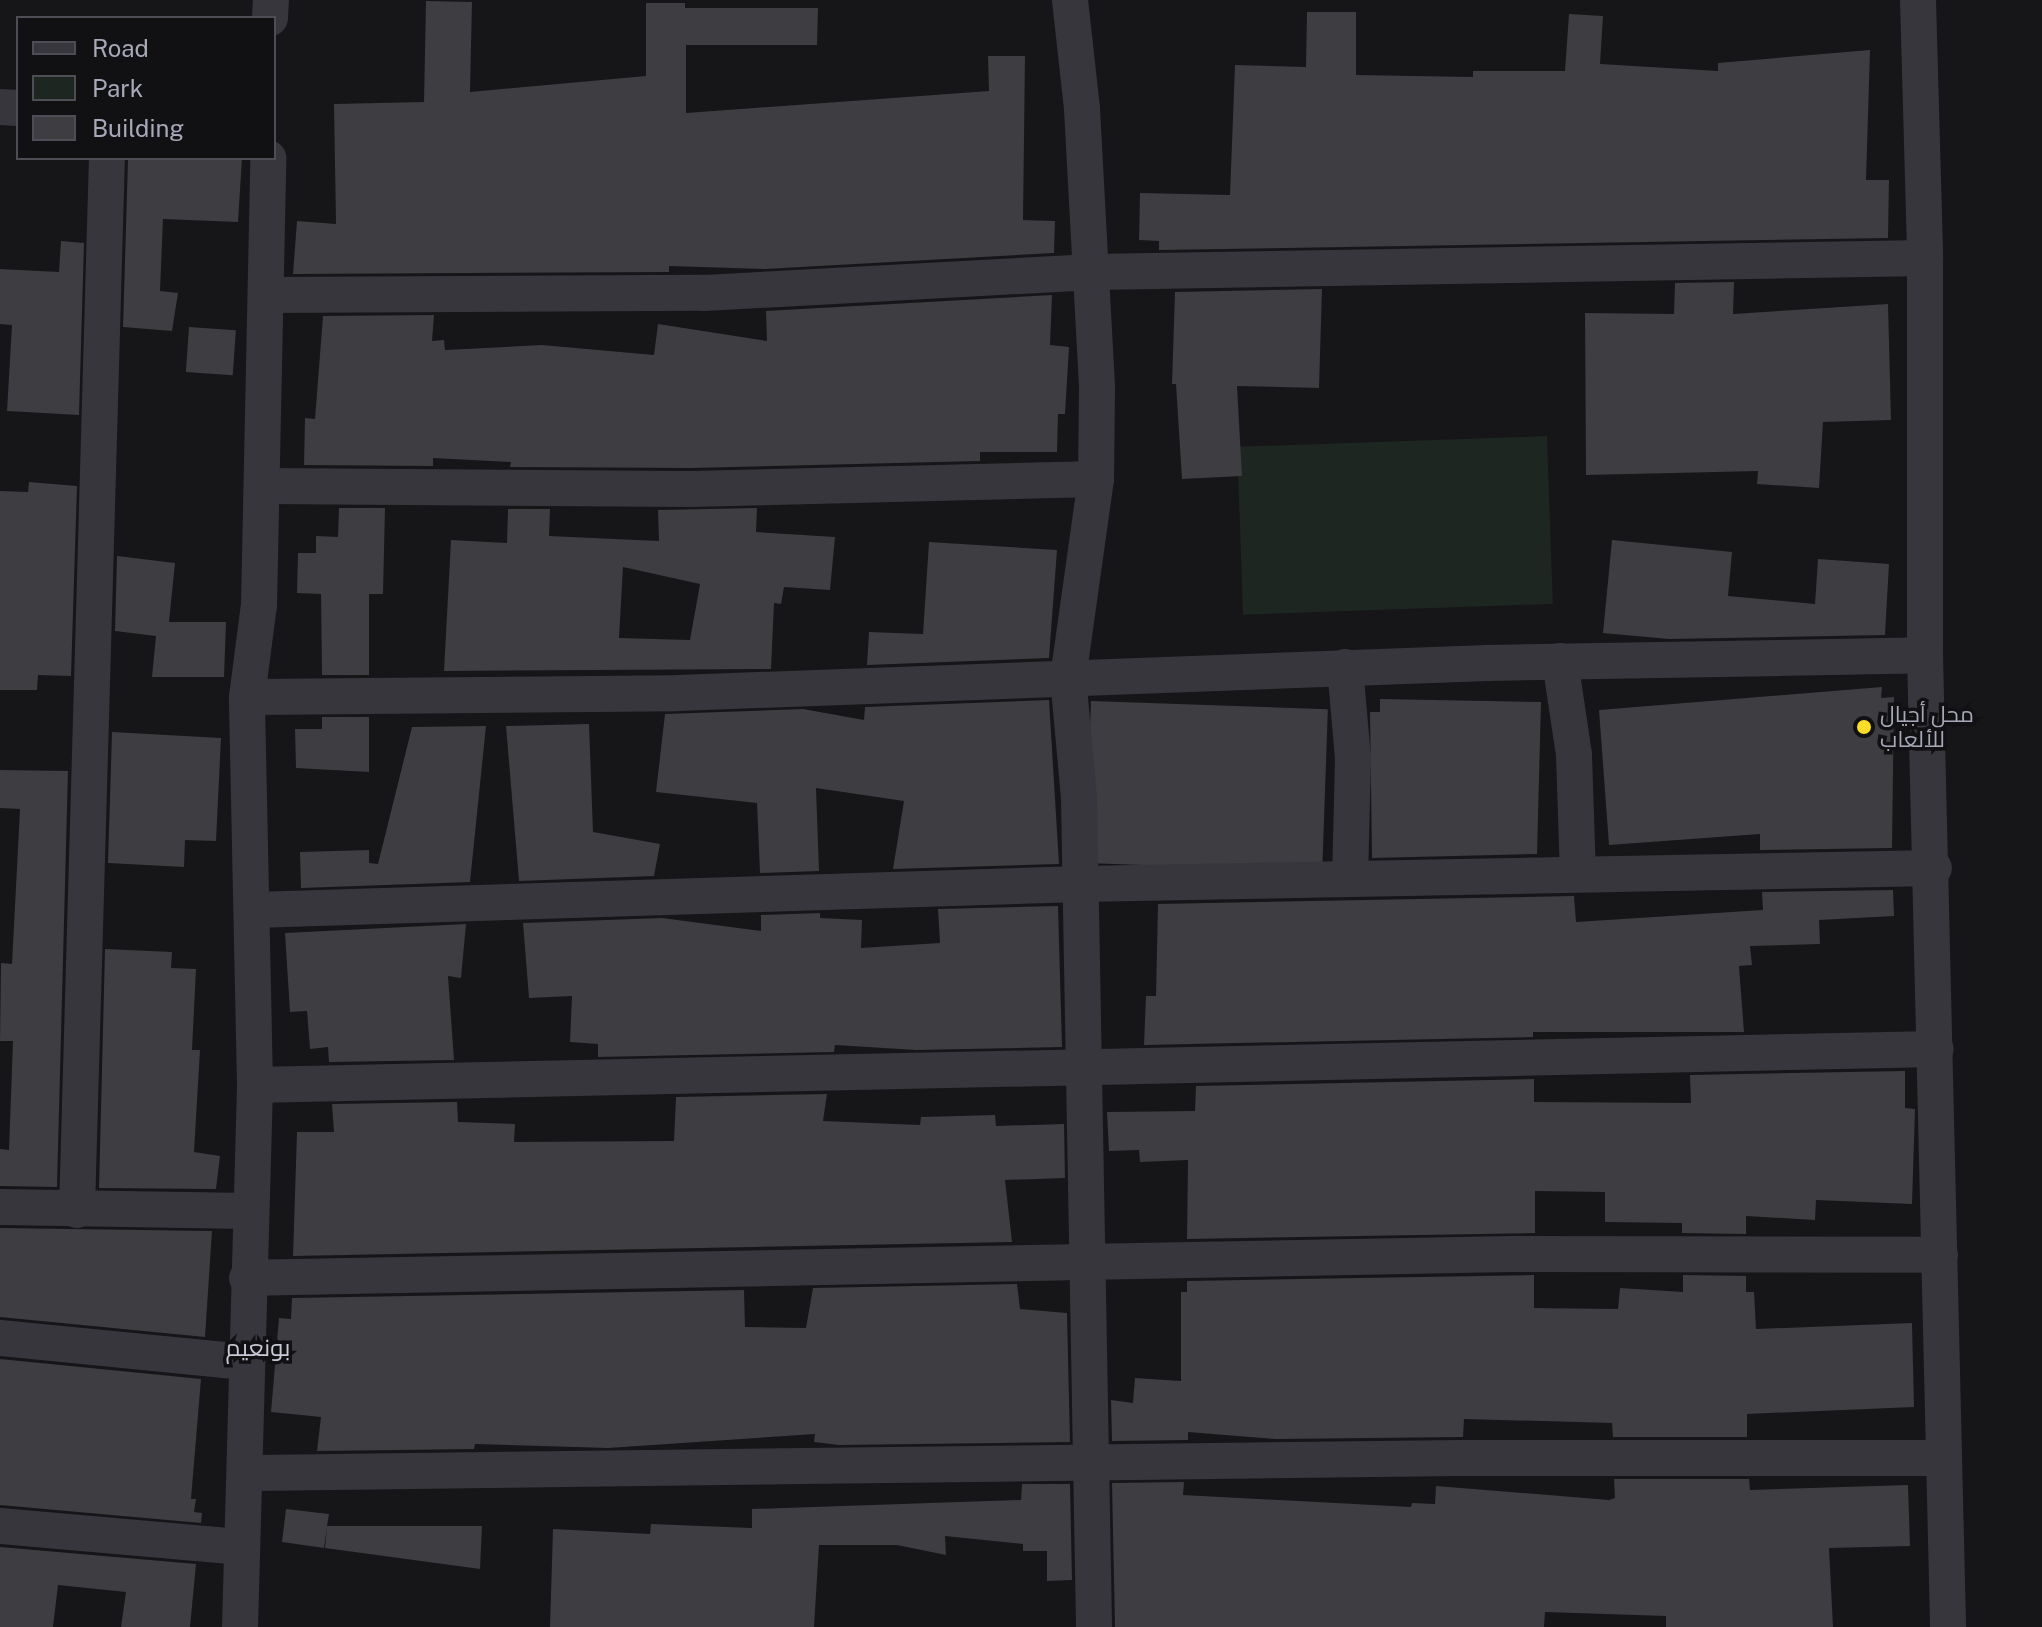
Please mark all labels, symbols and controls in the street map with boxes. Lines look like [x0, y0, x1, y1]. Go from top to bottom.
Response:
legend [16, 16, 276, 160]
text: Road [92, 34, 149, 62]
text: Park [92, 74, 143, 102]
text: Building [92, 114, 184, 142]
place label: محل أجيال للألعاب [1880, 701, 1974, 752]
marker: محل أجيال للألعاب [1855, 718, 1873, 736]
district label: بونعيم [226, 1334, 290, 1362]

